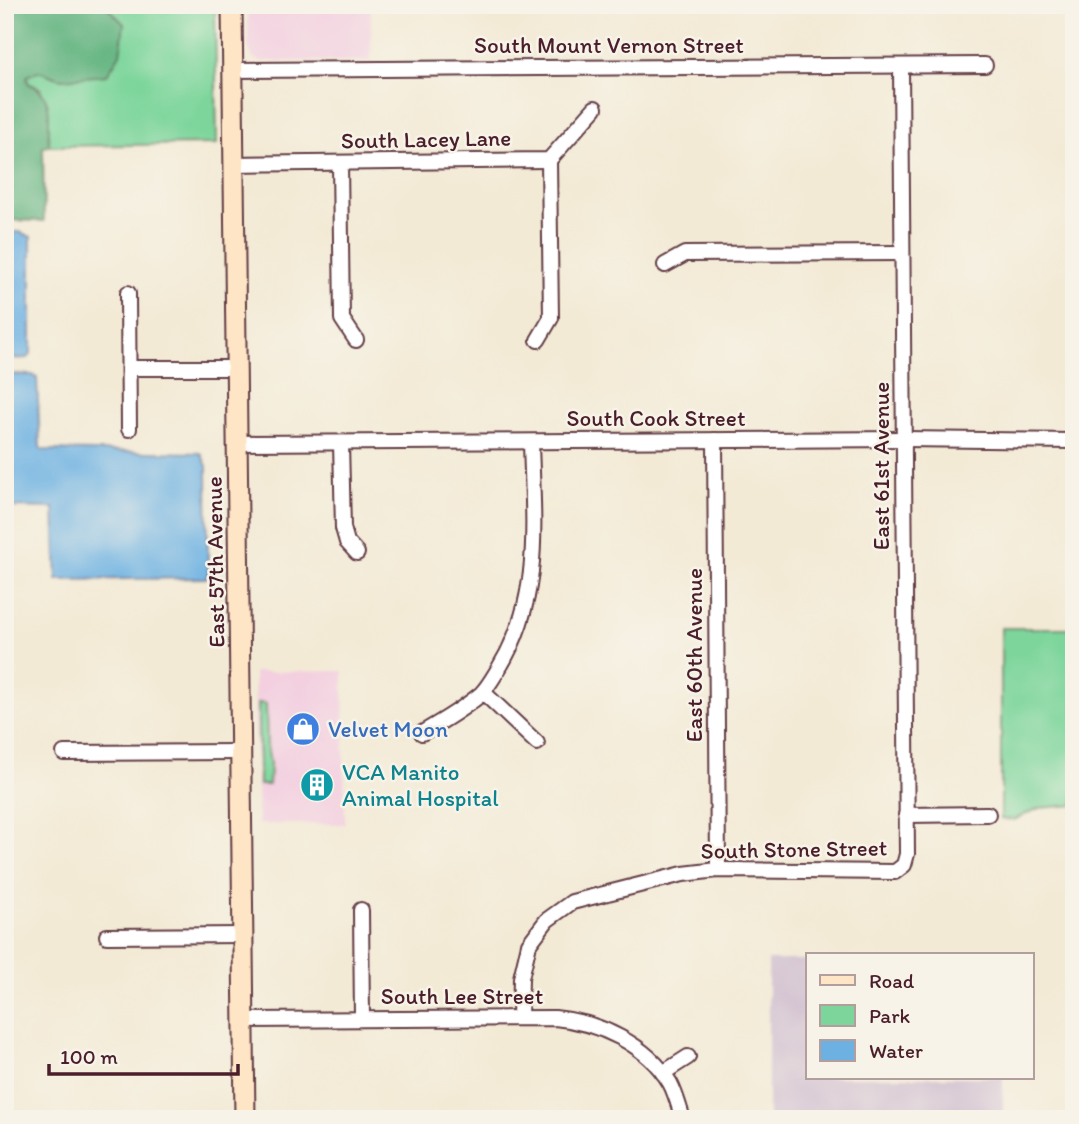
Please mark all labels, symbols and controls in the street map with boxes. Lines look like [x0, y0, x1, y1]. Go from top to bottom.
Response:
street label: South Mount Vernon Street [474, 31, 744, 59]
street label: South Lacey Lane [341, 124, 511, 154]
street label: East 61st Avenue [867, 382, 895, 550]
street label: South Cook Street [566, 404, 746, 432]
street label: East 57th Avenue [200, 476, 230, 648]
street label: East 60th Avenue [680, 568, 708, 742]
shop icon: Velvet Moon [284, 710, 322, 748]
place label: Velvet Moon [328, 715, 448, 743]
place label: VCA Manito Animal Hospital [342, 758, 499, 812]
building icon: VCA Manito Animal Hospital [298, 766, 336, 804]
street label: South Stone Street [700, 833, 888, 865]
legend [806, 953, 1034, 1078]
text: Road [869, 968, 915, 993]
street label: South Lee Street [381, 982, 544, 1010]
text: Park [869, 1003, 911, 1028]
scale bar [49, 1033, 238, 1077]
text: Water [869, 1038, 923, 1063]
text: 100 m [60, 1044, 118, 1069]

